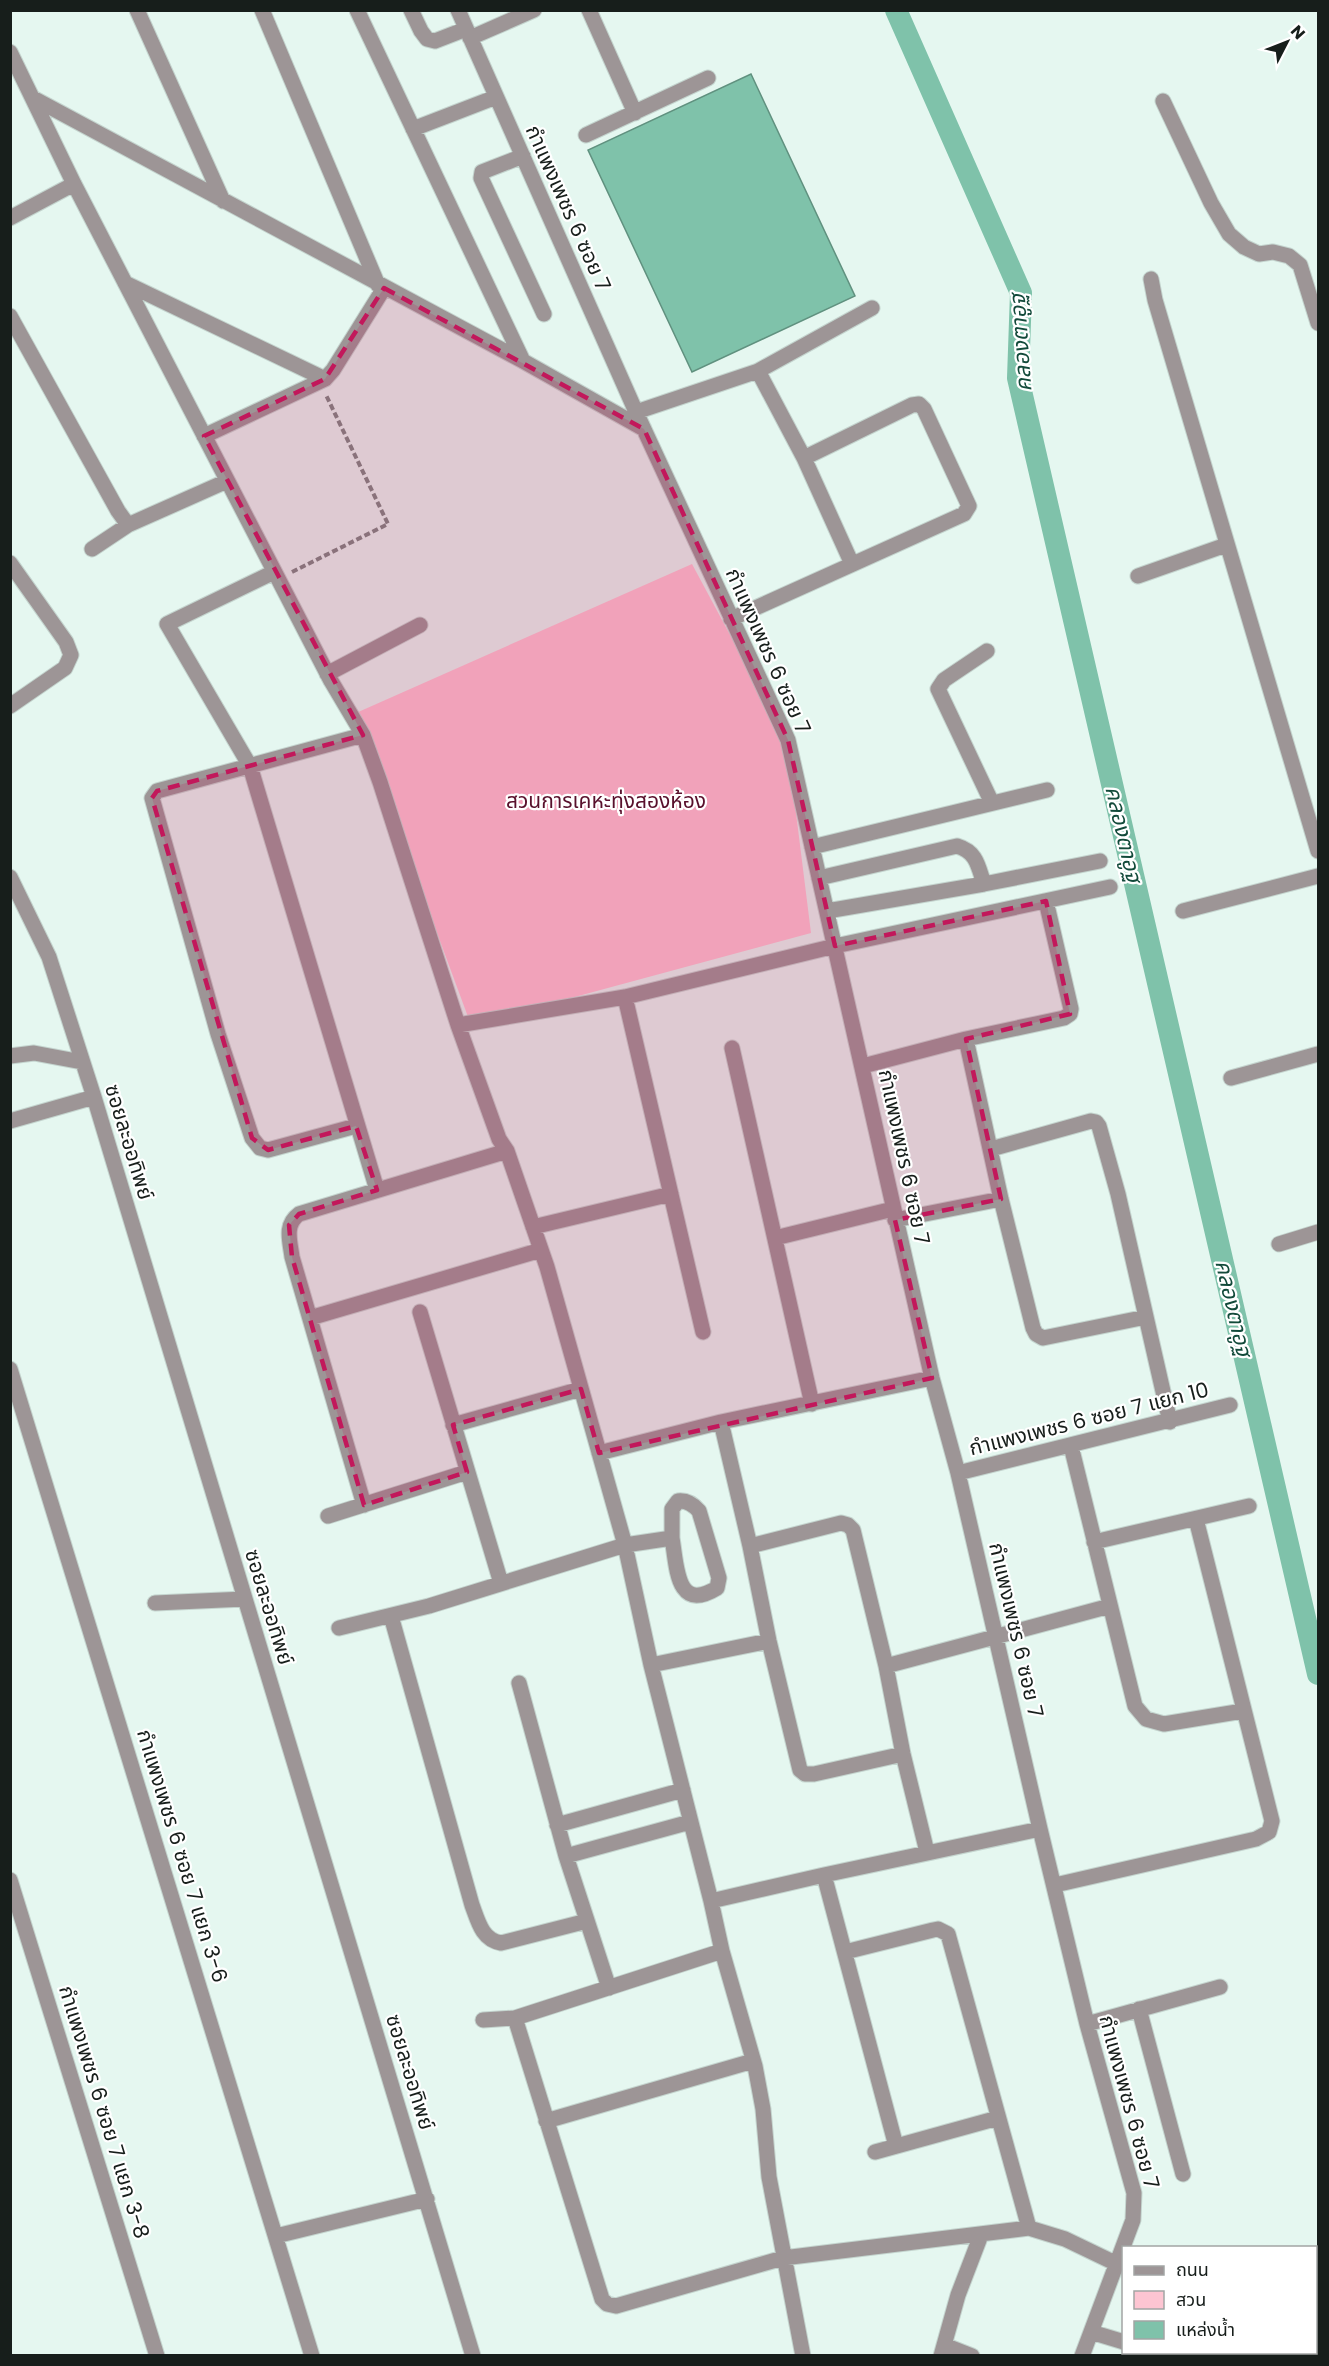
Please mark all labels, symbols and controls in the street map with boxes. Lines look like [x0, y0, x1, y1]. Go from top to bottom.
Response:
north arrow [1257, 12, 1317, 72]
text: N [1285, 20, 1310, 44]
street label: กำแพงเพชร 6 ซอย 7 [519, 120, 618, 295]
water label: คลองตาอูฐ [1001, 290, 1039, 393]
street label: กำแพงเพชร 6 ซอย 7 [719, 563, 818, 738]
water label: คลองตาอูฐ [1097, 783, 1150, 888]
park label: สวนการเคหะทุ่งสองห้อง [506, 786, 706, 815]
street label: กำแพงเพชร 6 ซอย 7 [872, 1067, 937, 1247]
street label: ซอยละออทิพย์ [98, 1081, 161, 1203]
water label: คลองตาอูฐ [1207, 1257, 1260, 1362]
street label: กำแพงเพชร 6 ซอย 7 แยก 10 [966, 1375, 1212, 1462]
street label: กำแพงเพชร 6 ซอย 7 [982, 1540, 1051, 1720]
street label: ซอยละออทิพย์ [238, 1546, 301, 1668]
street label: กำแพงเพชร 6 ซอย 7 แยก 3-6 [130, 1726, 235, 1986]
street label: กำแพงเพชร 6 ซอย 7 แยก 3-8 [52, 1982, 157, 2242]
street label: ซอยละออทิพย์ [379, 2011, 442, 2133]
street label: กำแพงเพชร 6 ซอย 7 [1092, 2012, 1167, 2192]
legend [1122, 2246, 1317, 2354]
text: ถนน [1176, 2257, 1209, 2282]
text: สวน [1176, 2287, 1206, 2312]
text: แหล่งน้ำ [1176, 2317, 1235, 2342]

